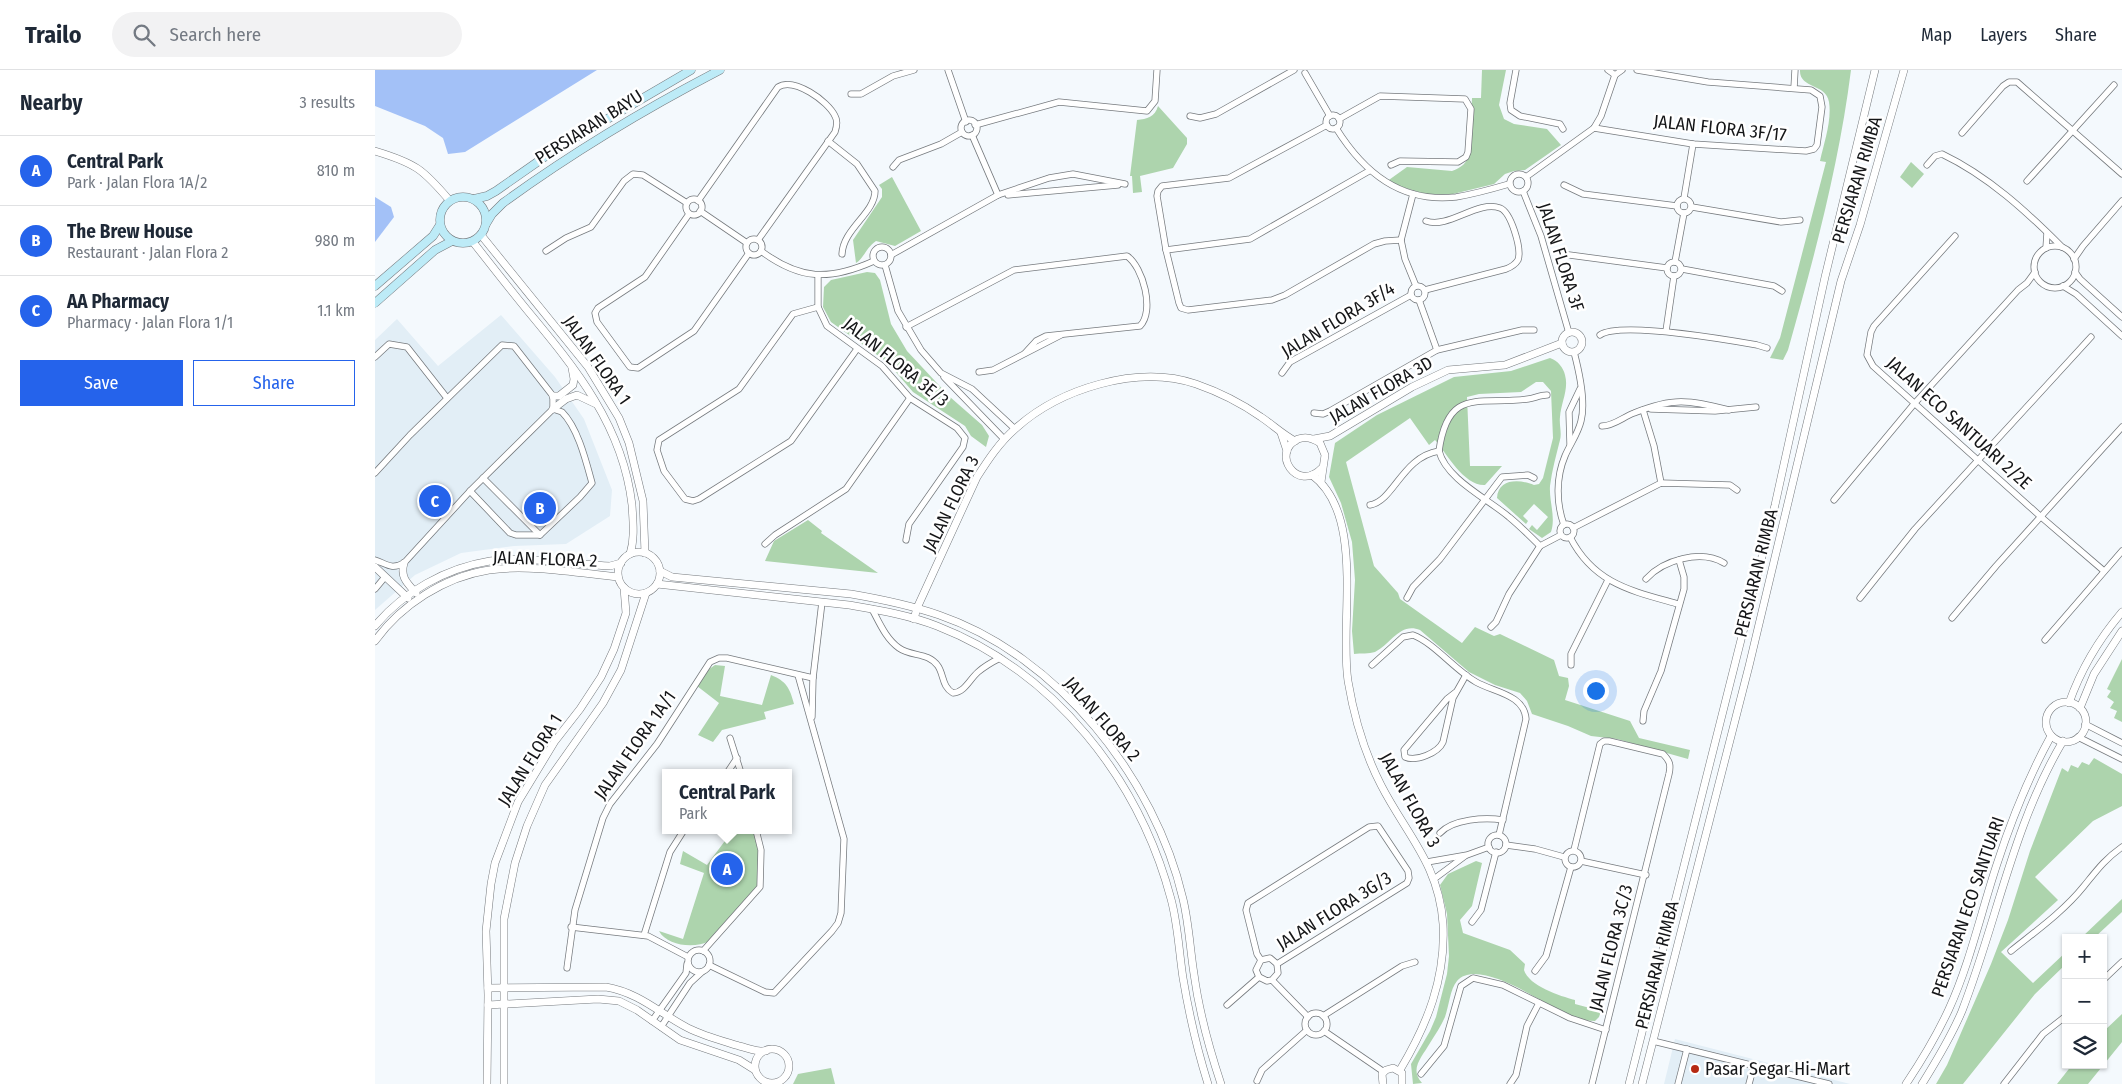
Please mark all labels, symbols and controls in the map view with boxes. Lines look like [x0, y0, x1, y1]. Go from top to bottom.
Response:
search box [112, 12, 462, 57]
text: Trailo [25, 21, 82, 49]
icon: search [130, 21, 158, 49]
text: Search here [170, 23, 261, 46]
text: Map [1921, 24, 1952, 46]
text: Layers [1980, 24, 2027, 46]
text: Share [2055, 24, 2097, 46]
street label: PERSIARAN BAYU [531, 85, 647, 169]
text: Nearby [20, 90, 82, 116]
text: 3 results [299, 93, 355, 112]
street label: JALAN FLORA 3F/17 [1652, 110, 1788, 146]
street label: PERSIARAN RIMBA [1827, 113, 1887, 246]
text: Central Park [67, 150, 163, 173]
text: A [32, 161, 40, 180]
text: 810 m [317, 161, 355, 180]
text: Park · Jalan Flora 1A/2 [67, 173, 207, 192]
street label: JALAN FLORA 3F [1533, 200, 1589, 314]
text: The Brew House [67, 220, 193, 243]
text: B [32, 231, 40, 250]
text: 980 m [315, 231, 355, 250]
text: Restaurant · Jalan Flora 2 [67, 243, 228, 262]
street label: JALAN FLORA 3F/4 [1277, 277, 1399, 362]
text: AA Pharmacy [67, 290, 169, 313]
text: C [32, 301, 40, 320]
text: 1.1 km [317, 301, 355, 320]
street label: JALAN FLORA 1 [558, 311, 636, 409]
text: Pharmacy · Jalan Flora 1/1 [67, 313, 233, 332]
street label: JALAN FLORA 3E/3 [839, 313, 953, 411]
street label: JALAN FLORA 3D [1326, 352, 1436, 428]
street label: JALAN ECO SANTUARI 2/2E [1882, 352, 2036, 494]
button: Save [20, 360, 183, 406]
button: Share [193, 360, 355, 406]
street label: JALAN FLORA 3 [918, 452, 984, 556]
pin: C [419, 482, 451, 520]
pin: B [524, 489, 556, 527]
street label: PERSIARAN RIMBA [1729, 506, 1783, 640]
street label: JALAN FLORA 2 [492, 546, 598, 572]
street label: JALAN FLORA 2 [1059, 672, 1145, 766]
your location [1583, 678, 1609, 704]
street label: JALAN FLORA 1A/1 [589, 686, 681, 804]
street label: JALAN FLORA 1 [493, 710, 567, 810]
street label: JALAN FLORA 3 [1375, 749, 1445, 851]
popup [662, 769, 792, 834]
text: Central Park [679, 781, 775, 804]
text: Park [679, 804, 707, 823]
street label: PERSIARAN ECO SANTUARI [1927, 814, 2009, 1000]
pin: A [711, 850, 743, 888]
street label: JALAN FLORA 3G/3 [1273, 867, 1395, 955]
street label: JALAN FLORA 3C/3 [1585, 882, 1637, 1014]
street label: PERSIARAN RIMBA [1630, 898, 1684, 1032]
map controls [2062, 934, 2107, 1069]
button: + [2062, 934, 2107, 979]
button: − [2062, 979, 2107, 1024]
button: layers [2062, 1024, 2107, 1069]
place label: Pasar Segar Hi-Mart [1705, 1058, 1850, 1080]
marker: Pasar Segar Hi-Mart [1689, 1063, 1701, 1075]

